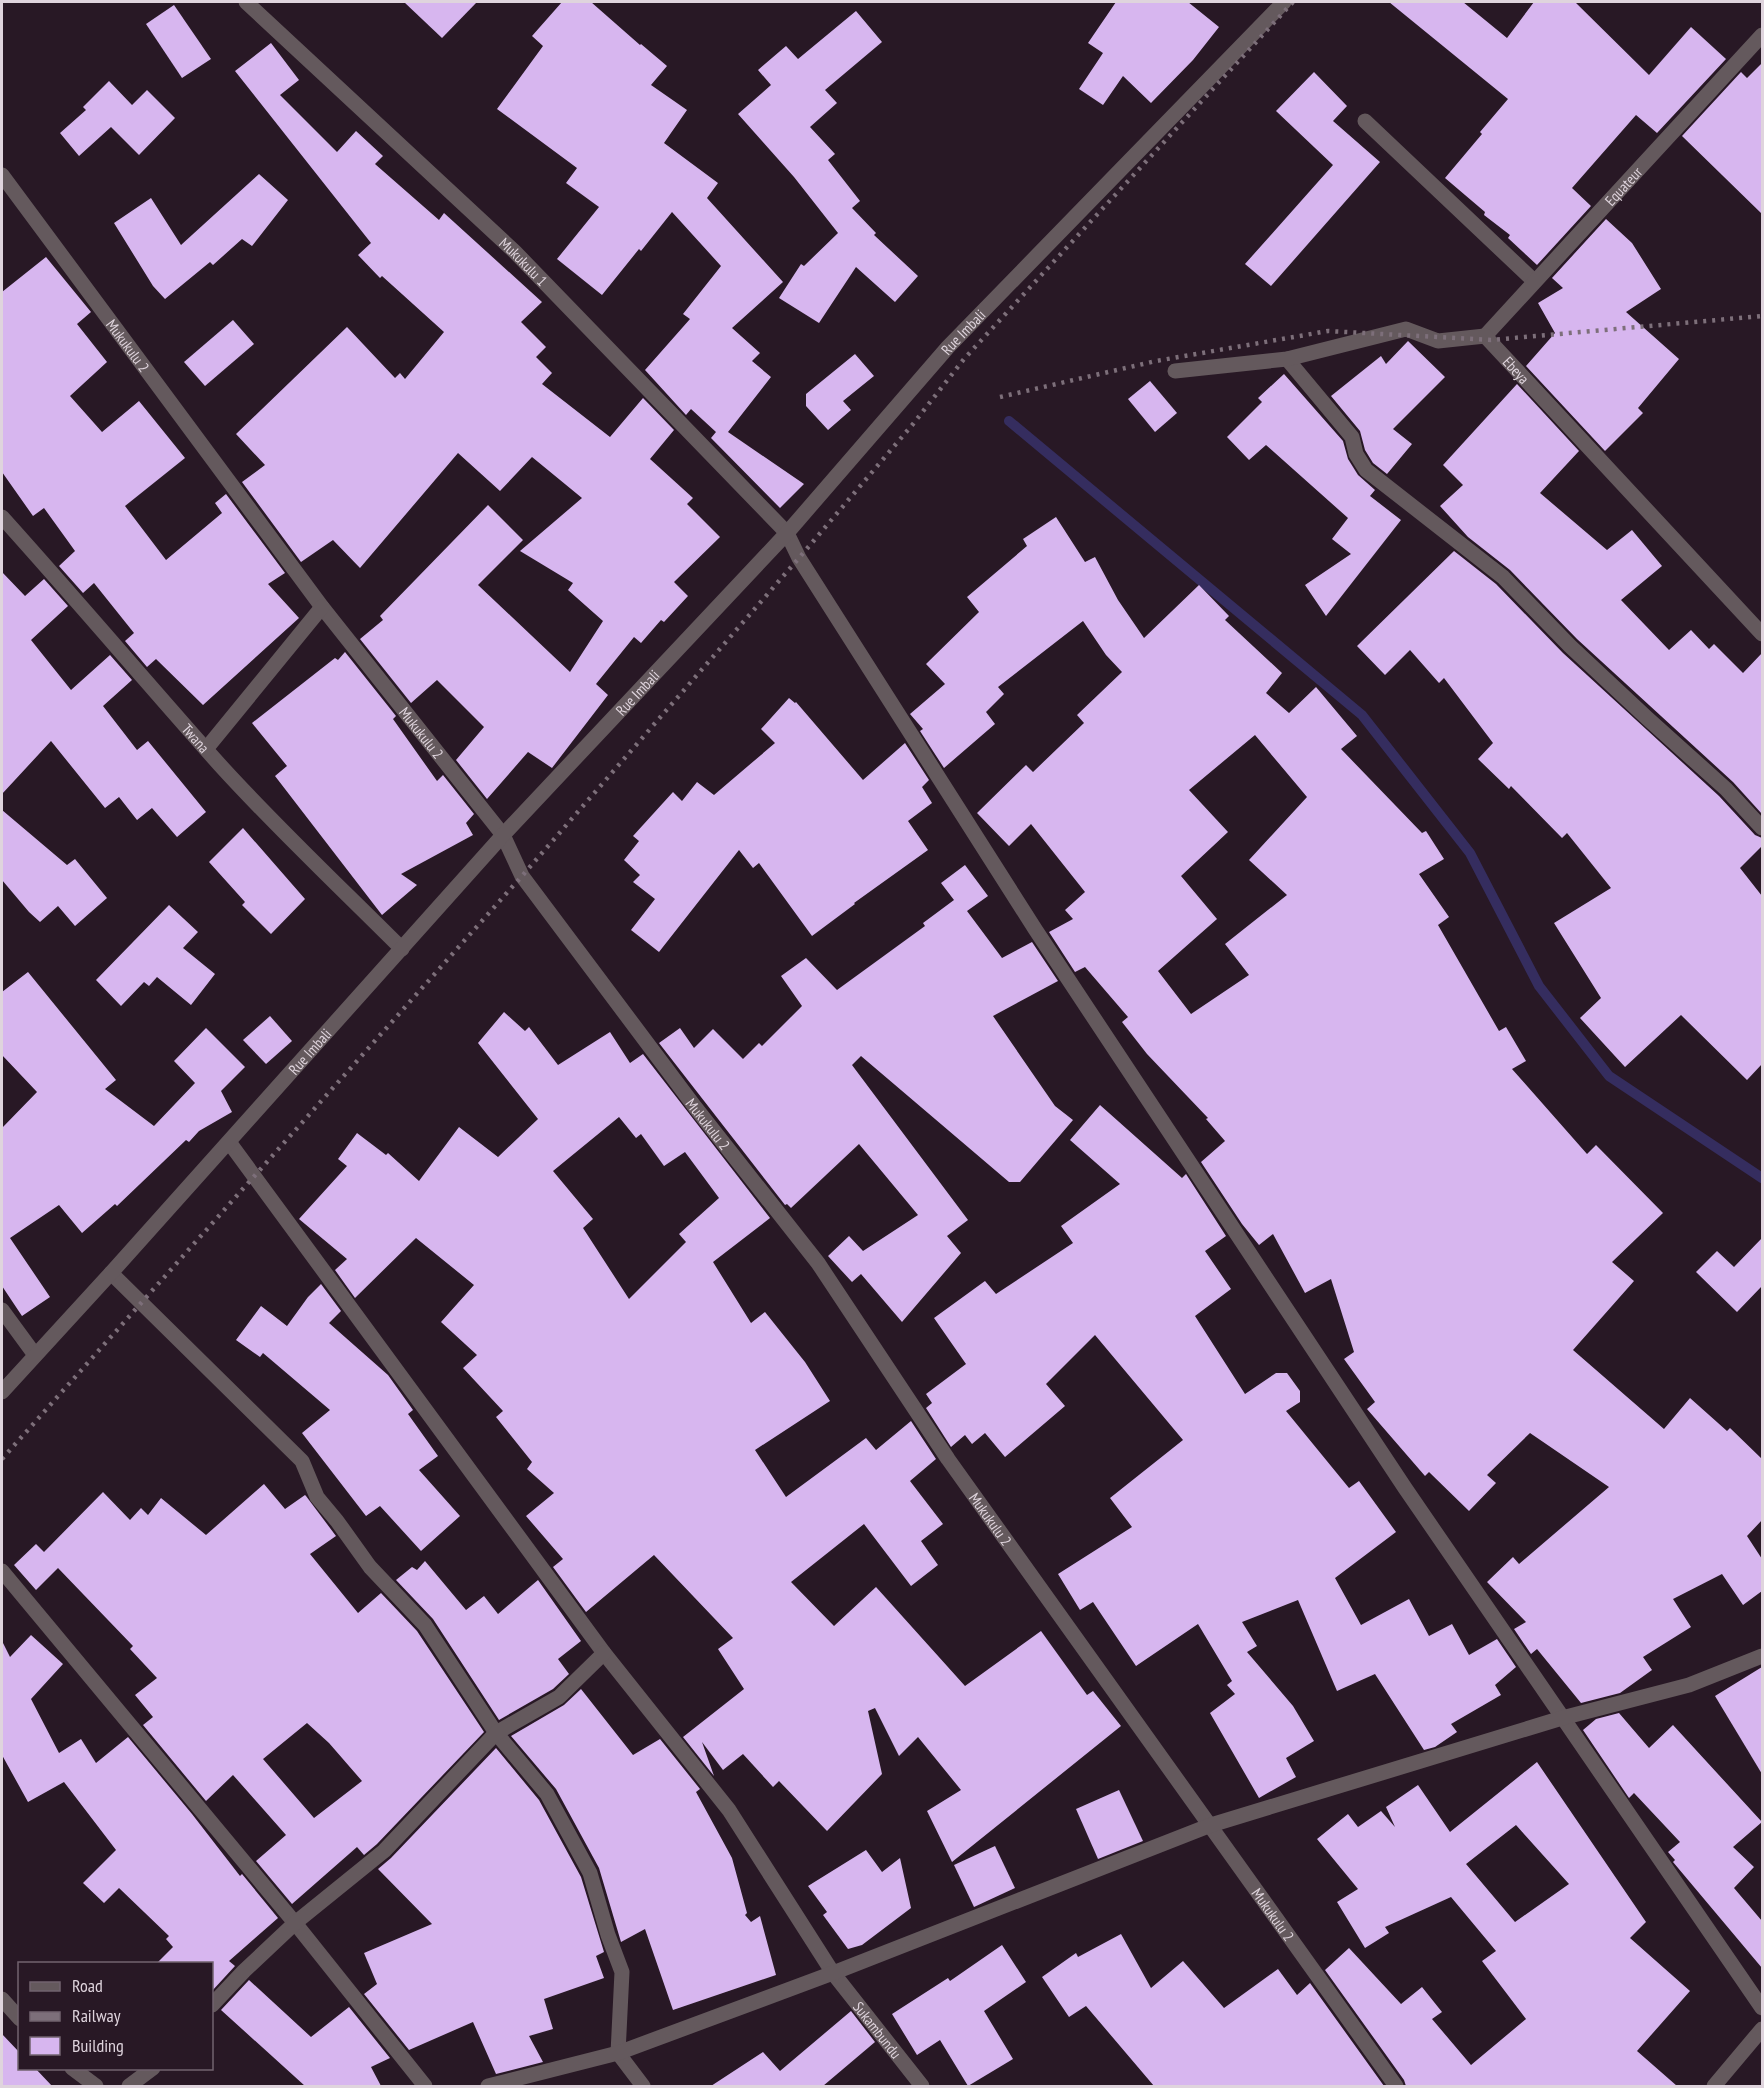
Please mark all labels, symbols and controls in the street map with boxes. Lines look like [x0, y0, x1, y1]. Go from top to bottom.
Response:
street label: Equateur [1600, 162, 1646, 209]
street label: Mukukulu 1 [496, 233, 552, 290]
street label: Rue Imbali [937, 305, 989, 358]
street label: Mukukulu 2 [102, 315, 154, 375]
street label: Ebeya [1499, 352, 1534, 387]
street label: Rue Imbali [611, 666, 663, 719]
street label: Mukukulu 2 [395, 703, 448, 762]
street label: Twana [178, 719, 214, 756]
street label: Rue Imbali [284, 1024, 335, 1078]
street label: Mukukulu 2 [682, 1094, 735, 1154]
street label: Mukukulu 2 [965, 1489, 1016, 1549]
street label: Mukukulu 2 [1248, 1884, 1299, 1945]
legend [18, 1962, 213, 2070]
text: Road [72, 1974, 103, 1997]
street label: Sukambundu [849, 1997, 906, 2062]
text: Railway [72, 2004, 121, 2027]
text: Building [72, 2034, 124, 2057]

